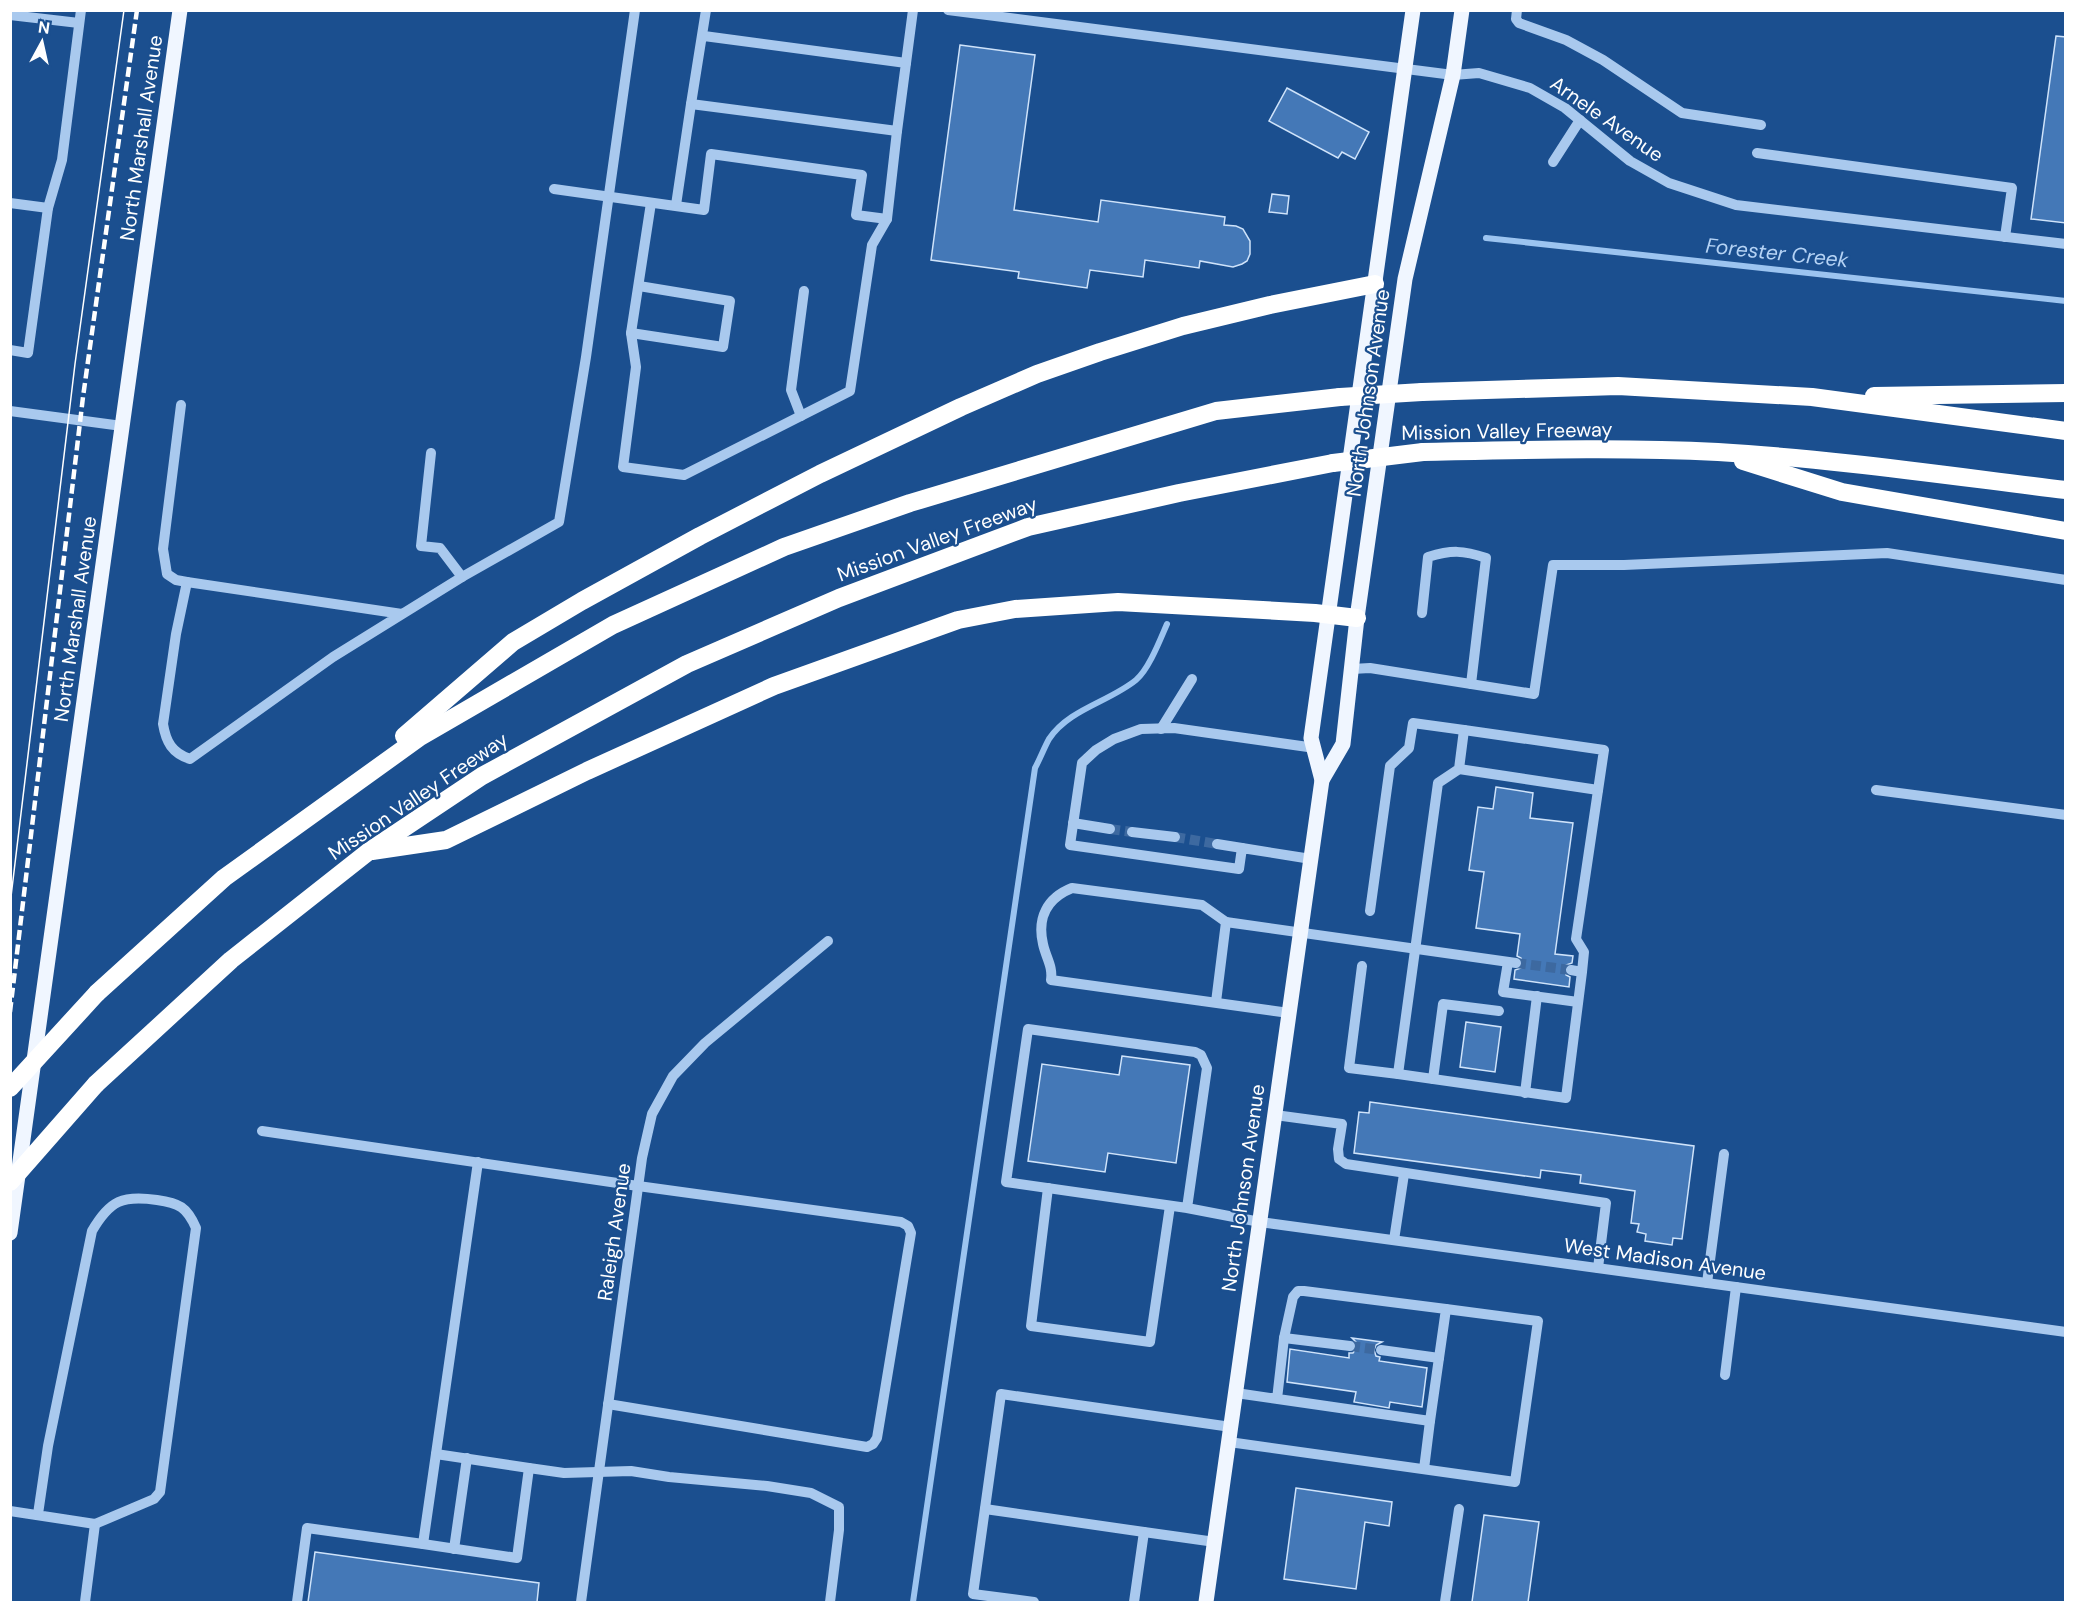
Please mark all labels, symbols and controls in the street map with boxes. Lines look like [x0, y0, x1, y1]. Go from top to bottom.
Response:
north arrow [12, 12, 72, 72]
text: N [37, 16, 51, 39]
street label: North Marshall Avenue [114, 33, 168, 243]
street label: Arnele Avenue [1545, 70, 1669, 168]
water label: Forester Creek [1704, 232, 1850, 274]
street label: North Johnson Avenue [1341, 288, 1395, 498]
street label: Mission Valley Freeway [1401, 416, 1613, 446]
street label: Mission Valley Freeway [833, 491, 1041, 587]
street label: North Marshall Avenue [48, 514, 102, 724]
street label: Mission Valley Freeway [323, 726, 513, 866]
street label: North Johnson Avenue [1216, 1083, 1270, 1293]
street label: Raleigh Avenue [591, 1161, 637, 1303]
street label: West Madison Avenue [1562, 1232, 1768, 1286]

